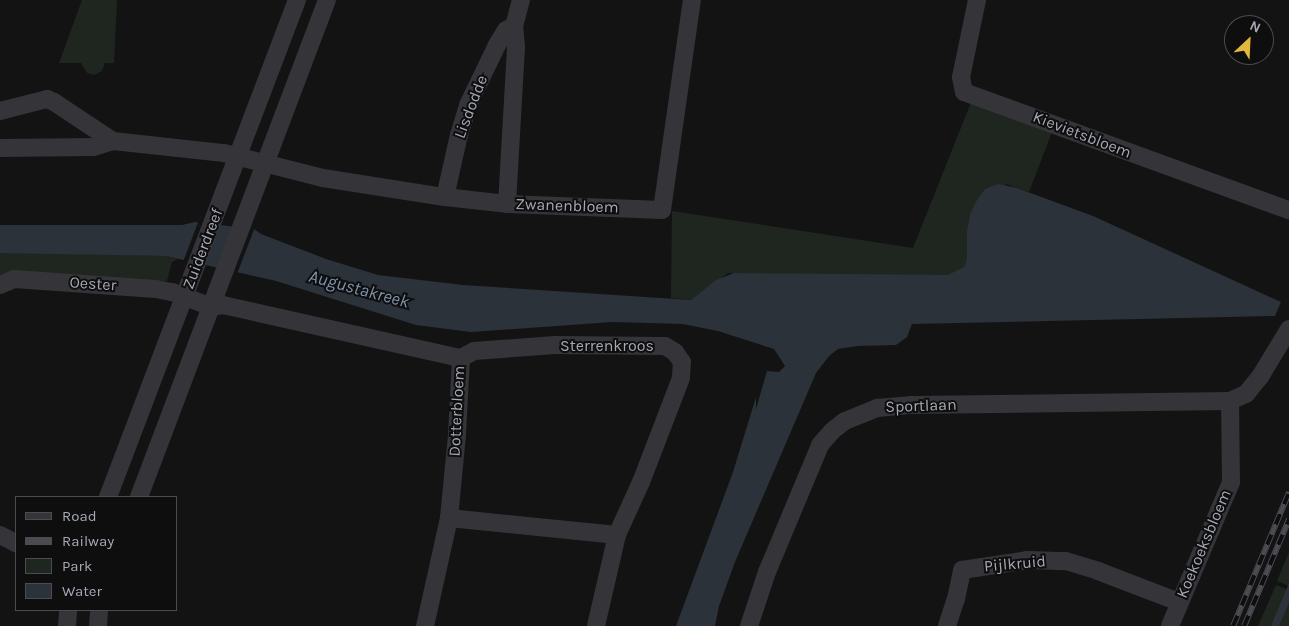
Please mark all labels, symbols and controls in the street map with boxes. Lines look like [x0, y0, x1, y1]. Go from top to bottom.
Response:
north arrow [1224, 15, 1274, 65]
text: N [1247, 17, 1263, 37]
street label: Lisdodde [450, 73, 492, 141]
street label: Kievietsbloem [1030, 107, 1134, 163]
street label: Zwanenbloem [515, 195, 619, 217]
street label: Zuiderdreef [179, 206, 227, 292]
water label: Augustakreek [307, 265, 411, 313]
street label: Oester [69, 273, 117, 295]
street label: Sterrenkroos [560, 336, 654, 356]
street label: Dotterbloem [445, 365, 469, 457]
street label: Sportlaan [885, 395, 957, 417]
street label: Koekoeksbloem [1173, 487, 1235, 601]
legend [15, 496, 178, 611]
text: Road [62, 507, 97, 525]
text: Railway [62, 532, 114, 550]
street label: Pijlkruid [983, 552, 1047, 576]
text: Park [62, 557, 92, 575]
text: Water [62, 582, 102, 600]

